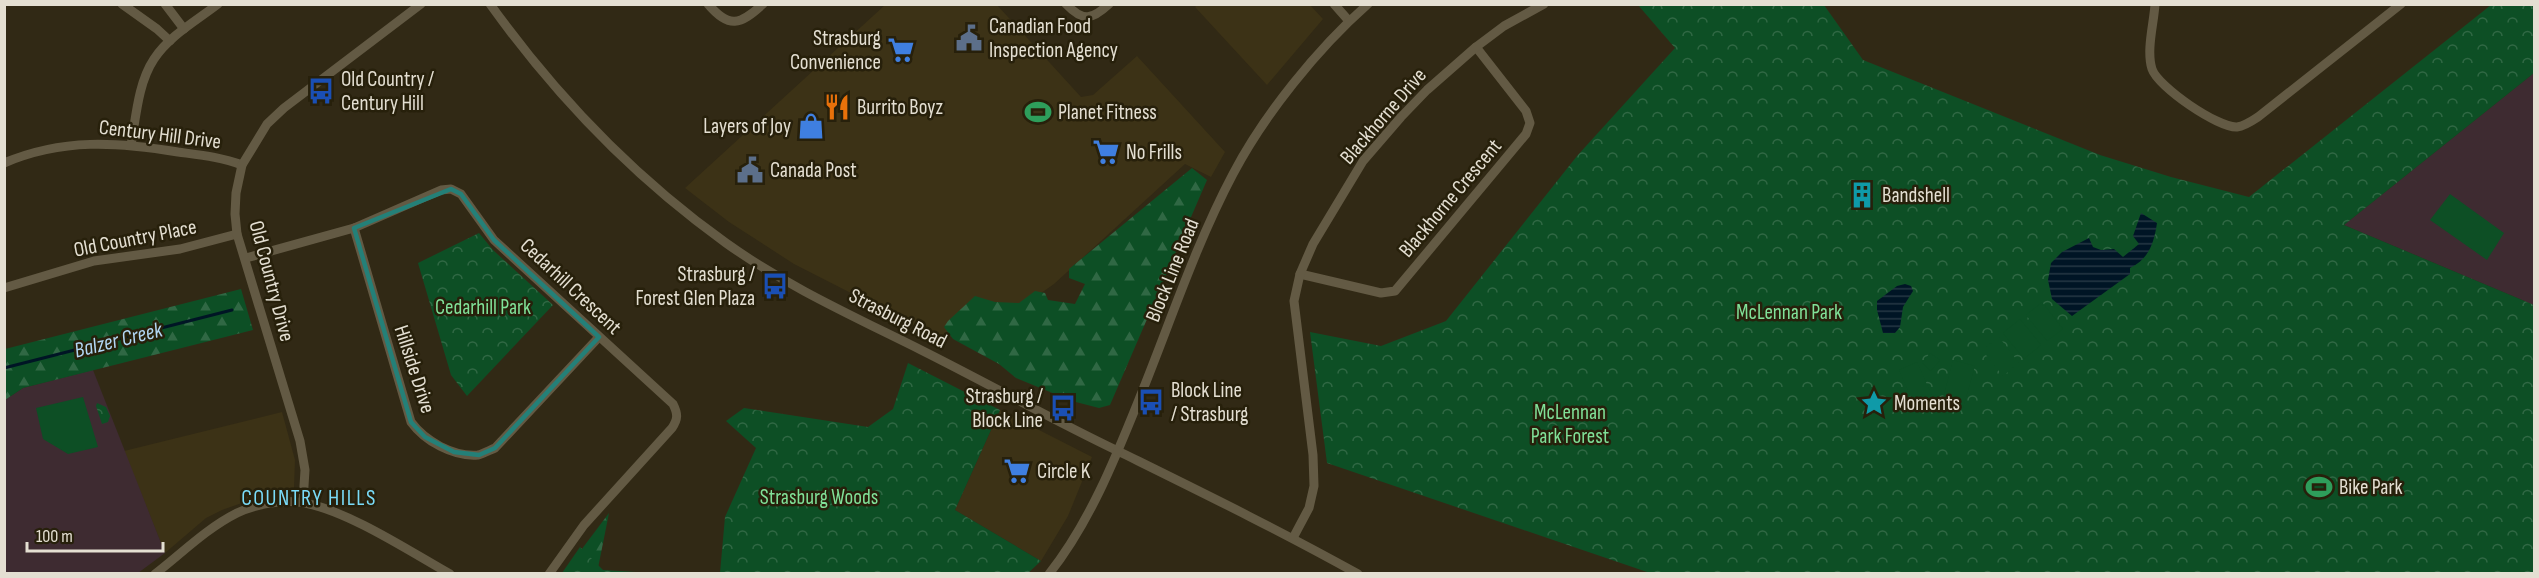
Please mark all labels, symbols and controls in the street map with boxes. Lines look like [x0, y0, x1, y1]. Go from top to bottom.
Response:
place label: Canadian Food Inspection Agency [989, 14, 1118, 63]
public building icon: Canadian Food Inspection Agency [954, 23, 984, 53]
place label: Strasburg Convenience [790, 26, 881, 75]
supermarket icon: Strasburg Convenience [886, 35, 916, 65]
street label: Blackhorne Drive [1335, 63, 1432, 169]
place label: Old Country / Century Hill [341, 67, 434, 116]
bus stop icon: Old Country / Century Hill [306, 76, 336, 106]
restaurant icon: Burrito Boyz [822, 92, 852, 122]
place label: Burrito Boyz [857, 95, 943, 120]
sports icon: Planet Fitness [1023, 97, 1053, 127]
place label: Planet Fitness [1058, 100, 1157, 125]
shop icon: Layers of Joy [796, 111, 826, 141]
place label: Layers of Joy [703, 114, 791, 139]
street label: Century Hill Drive [97, 115, 222, 154]
street label: Blackhorne Crescent [1394, 134, 1507, 262]
supermarket icon: No Frills [1091, 137, 1121, 167]
place label: No Frills [1126, 140, 1182, 165]
public building icon: Canada Post [735, 155, 765, 185]
place label: Canada Post [770, 158, 857, 183]
building icon: Bandshell [1847, 180, 1877, 210]
place label: Bandshell [1882, 183, 1950, 208]
street label: Old Country Place [72, 214, 199, 263]
street label: Block Line Road [1140, 215, 1205, 325]
street label: Old Country Drive [243, 218, 300, 344]
street label: Cedarhill Crescent [515, 233, 627, 340]
place label: Strasburg / Forest Glen Plaza [636, 262, 755, 311]
bus stop icon: Strasburg / Forest Glen Plaza [760, 271, 790, 301]
street label: Strasburg Road [845, 283, 951, 354]
park label: Cedarhill Park [435, 295, 531, 320]
park label: McLennan Park [1736, 300, 1842, 325]
water label: Balzer Creek [72, 316, 166, 364]
street label: Hillside Drive [389, 322, 440, 416]
place label: Block Line / Strasburg [1171, 378, 1249, 427]
place label: Strasburg / Block Line [966, 384, 1043, 433]
bus stop icon: Block Line / Strasburg [1136, 387, 1166, 417]
place icon: Moments [1859, 388, 1889, 418]
place label: Moments [1894, 391, 1960, 416]
bus stop icon: Strasburg / Block Line [1048, 393, 1078, 423]
park label: McLennan Park Forest [1531, 400, 1609, 449]
supermarket icon: Circle K [1002, 456, 1032, 486]
place label: Circle K [1037, 459, 1091, 484]
sports icon: Bike Park [2304, 472, 2334, 502]
place label: Bike Park [2339, 475, 2402, 500]
district label: COUNTRY HILLS [241, 485, 377, 512]
park label: Strasburg Woods [760, 485, 878, 510]
scale bar [27, 515, 164, 553]
text: 100 m [36, 526, 73, 547]

